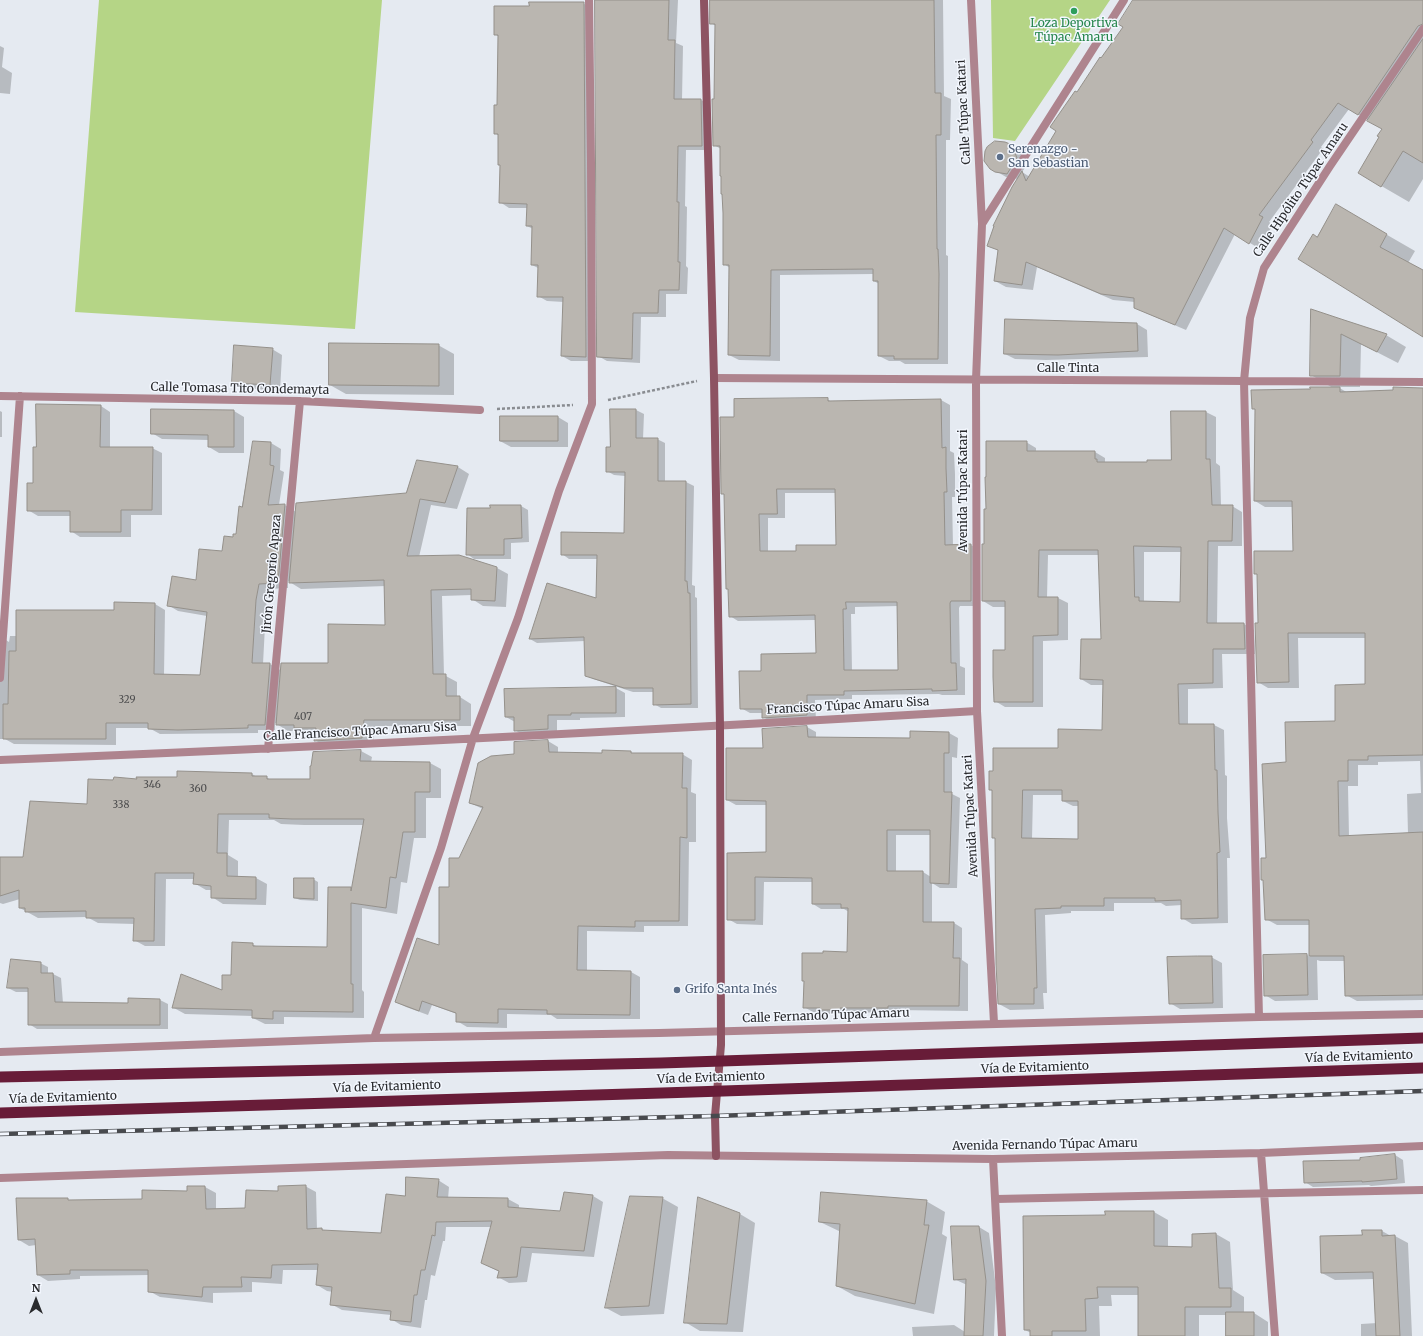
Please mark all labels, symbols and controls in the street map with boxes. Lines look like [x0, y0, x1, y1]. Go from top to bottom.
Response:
marker: Loza Deportiva Túpac Amaru [1069, 6, 1079, 16]
place label: Loza Deportiva Túpac Amaru [1030, 17, 1118, 45]
street label: Calle Túpac Katari [954, 59, 974, 165]
street label: Calle Hipólito Túpac Amaru [1251, 120, 1351, 260]
place label: Serenazgo - San Sebastian [1008, 143, 1089, 171]
marker: Serenazgo - San Sebastian [995, 152, 1005, 162]
street label: Calle Tinta [1037, 362, 1099, 376]
street label: Calle Tomasa Tito Condemayta [151, 380, 329, 398]
street label: Avenida Túpac Katari [957, 429, 971, 553]
street label: Jirón Gregorio Apaza [260, 514, 284, 634]
house number: 329 [118, 694, 136, 706]
street label: Francisco Túpac Amaru Sisa [766, 695, 930, 717]
house number: 407 [294, 711, 312, 723]
street label: Calle Francisco Túpac Amaru Sisa [263, 720, 457, 744]
street label: Avenida Túpac Katari [961, 754, 981, 878]
house number: 346 [143, 779, 161, 791]
house number: 360 [189, 783, 207, 795]
house number: 338 [113, 799, 129, 811]
place label: Grifo Santa Inés [685, 983, 777, 997]
marker: Grifo Santa Inés [672, 985, 682, 995]
street label: Calle Fernando Túpac Amaru [742, 1006, 910, 1026]
street label: Vía de Evitamiento [1305, 1048, 1413, 1066]
street label: Vía de Evitamiento [981, 1059, 1089, 1077]
street label: Vía de Evitamiento [657, 1069, 765, 1087]
street label: Vía de Evitamiento [333, 1078, 441, 1096]
street label: Vía de Evitamiento [9, 1089, 117, 1107]
street label: Avenida Fernando Túpac Amaru [952, 1136, 1138, 1154]
north arrow [16, 1280, 56, 1320]
text: N [32, 1281, 40, 1295]

